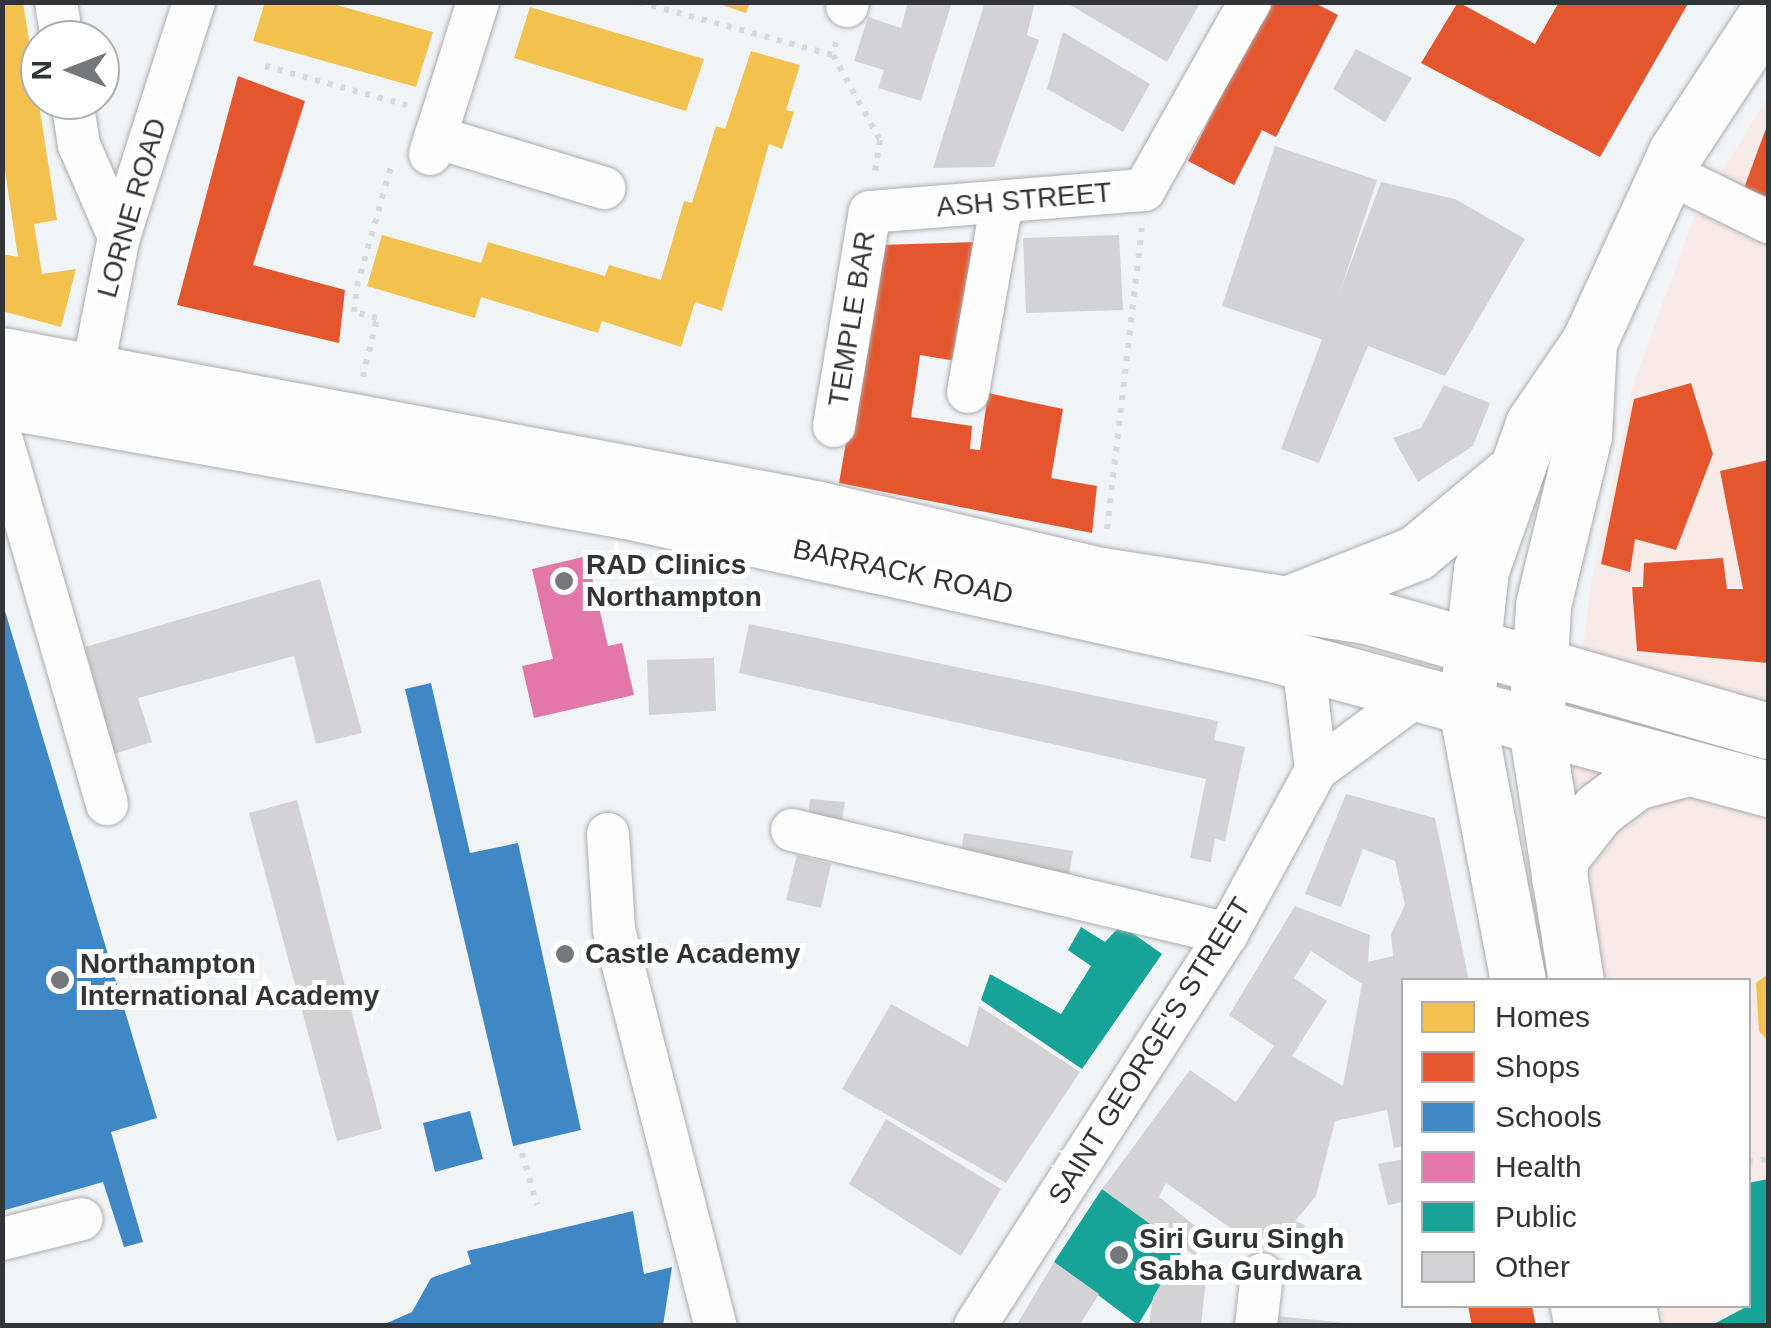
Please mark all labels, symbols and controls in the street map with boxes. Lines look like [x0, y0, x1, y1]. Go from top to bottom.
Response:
north arrow [20, 20, 120, 120]
text: N [26, 60, 57, 80]
street label: LORNE ROAD [90, 114, 174, 302]
street label: ASH STREET [935, 176, 1113, 224]
street label: TEMPLE BAR [822, 229, 882, 409]
street label: BARRACK ROAD [790, 532, 1016, 612]
place label: RAD Clinics Northampton [586, 548, 762, 614]
marker: RAD Clinics Northampton [551, 568, 577, 594]
street label: SAINT GEORGE'S STREET [1042, 891, 1258, 1211]
place label: Castle Academy [585, 937, 801, 971]
marker: Castle Academy [554, 943, 576, 965]
place label: Northampton International Academy [80, 947, 380, 1013]
marker: Northampton International Academy [49, 969, 71, 991]
legend [1401, 978, 1751, 1308]
text: Homes [1495, 1000, 1590, 1033]
text: Shops [1495, 1050, 1580, 1083]
text: Schools [1495, 1100, 1602, 1133]
text: Health [1495, 1150, 1582, 1183]
text: Public [1495, 1200, 1577, 1233]
place label: Siri Guru Singh Sabha Gurdwara [1139, 1222, 1362, 1288]
marker: Siri Guru Singh Sabha Gurdwara [1108, 1244, 1130, 1266]
text: Other [1495, 1250, 1570, 1283]

